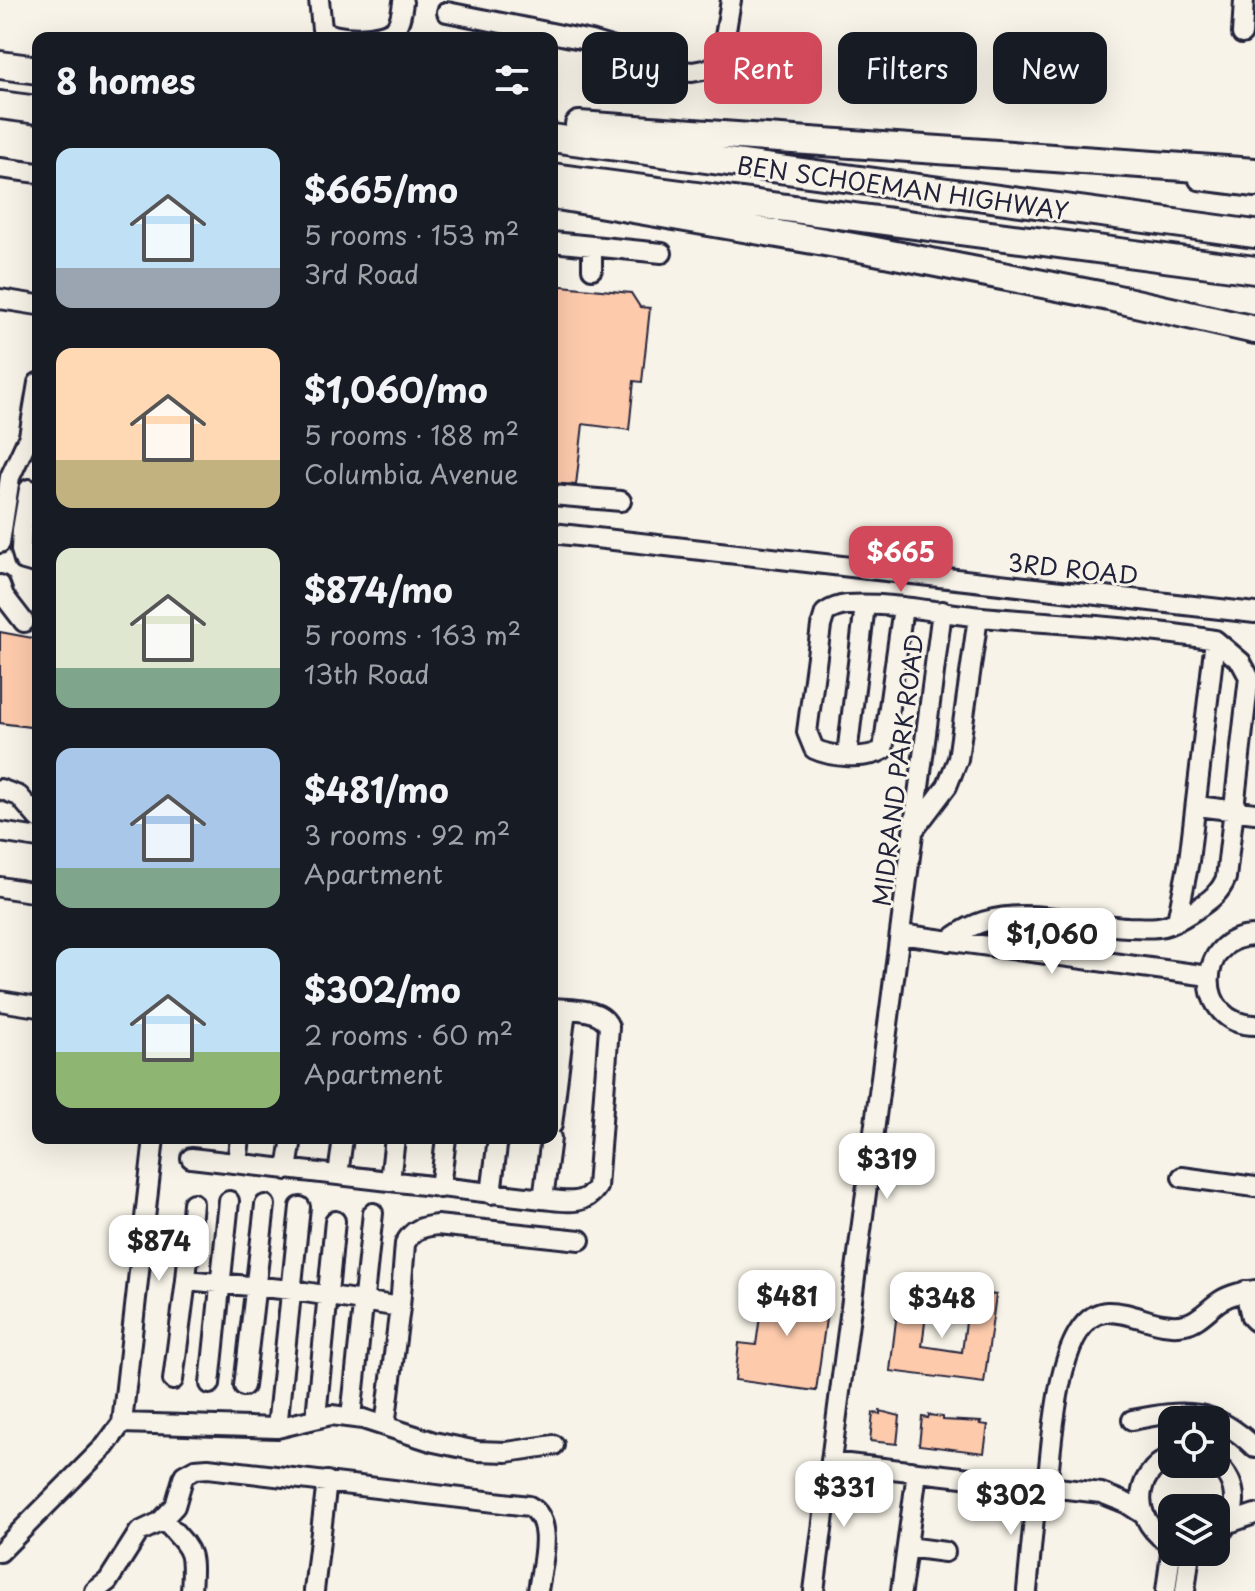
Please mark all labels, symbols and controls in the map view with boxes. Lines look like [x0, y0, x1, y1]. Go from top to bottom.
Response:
chip: Buy [582, 32, 688, 104]
chip: Rent [704, 32, 822, 104]
chip: Filters [838, 32, 977, 104]
chip: New [993, 32, 1107, 104]
text: 8 homes [56, 54, 196, 106]
icon: filters [490, 58, 534, 102]
street label: BEN SCHOEMAN HIGHWAY [735, 146, 1071, 228]
text: $665/mo [304, 163, 458, 215]
icon: home [120, 180, 216, 276]
text: 5 rooms · 153 m² [304, 215, 519, 254]
text: 3rd Road [304, 254, 419, 293]
text: $1,060/mo [304, 363, 488, 415]
icon: home [120, 380, 216, 476]
text: 5 rooms · 188 m² [304, 415, 519, 454]
text: Columbia Avenue [304, 454, 518, 493]
pin: $665 [854, 526, 948, 594]
text: $665 [867, 532, 935, 571]
street label: 3RD ROAD [1006, 543, 1140, 593]
text: $874/mo [304, 563, 453, 615]
icon: home [120, 580, 216, 676]
text: 5 rooms · 163 m² [304, 615, 521, 654]
street label: MIDRAND PARK ROAD [862, 632, 932, 908]
text: 13th Road [304, 654, 430, 693]
text: $481/mo [304, 763, 449, 815]
icon: home [120, 780, 216, 876]
text: 3 rooms · 92 m² [304, 815, 510, 854]
text: Apartment [304, 854, 443, 893]
pin: $1,060 [987, 908, 1117, 976]
text: $1,060 [1006, 914, 1098, 953]
text: $302/mo [304, 963, 461, 1015]
icon: home [120, 980, 216, 1076]
text: 2 rooms · 60 m² [304, 1015, 513, 1054]
text: Apartment [304, 1054, 443, 1093]
pin: $319 [840, 1133, 934, 1201]
text: $319 [857, 1139, 917, 1178]
pin: $874 [112, 1215, 206, 1283]
text: $874 [127, 1221, 191, 1260]
pin: $481 [740, 1270, 834, 1338]
pin: $348 [895, 1272, 989, 1340]
text: $481 [756, 1276, 818, 1315]
text: $348 [908, 1278, 976, 1317]
map controls [1158, 1406, 1230, 1566]
button: locate [1158, 1406, 1230, 1478]
pin: $331 [797, 1461, 891, 1529]
text: $331 [813, 1467, 875, 1506]
pin: $302 [964, 1469, 1058, 1537]
text: $302 [976, 1475, 1046, 1514]
button: layers [1158, 1494, 1230, 1566]

